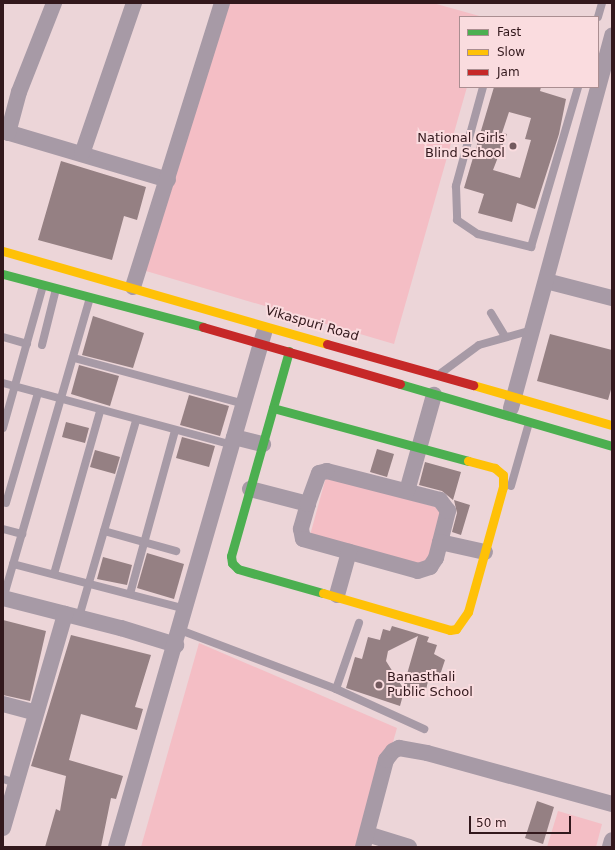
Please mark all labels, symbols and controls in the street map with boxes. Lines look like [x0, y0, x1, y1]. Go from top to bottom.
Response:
legend [459, 16, 599, 88]
text: Fast [497, 25, 521, 39]
text: Slow [497, 45, 525, 59]
text: Jam [497, 65, 520, 79]
place label: National Girls Blind School [417, 131, 505, 162]
marker: National Girls Blind School [508, 141, 518, 151]
street label: Vikaspuri Road [263, 303, 361, 345]
place label: Banasthali Public School [387, 670, 473, 701]
marker: Banasthali Public School [374, 680, 384, 690]
scale bar [471, 808, 573, 834]
text: 50 m [476, 816, 507, 830]

